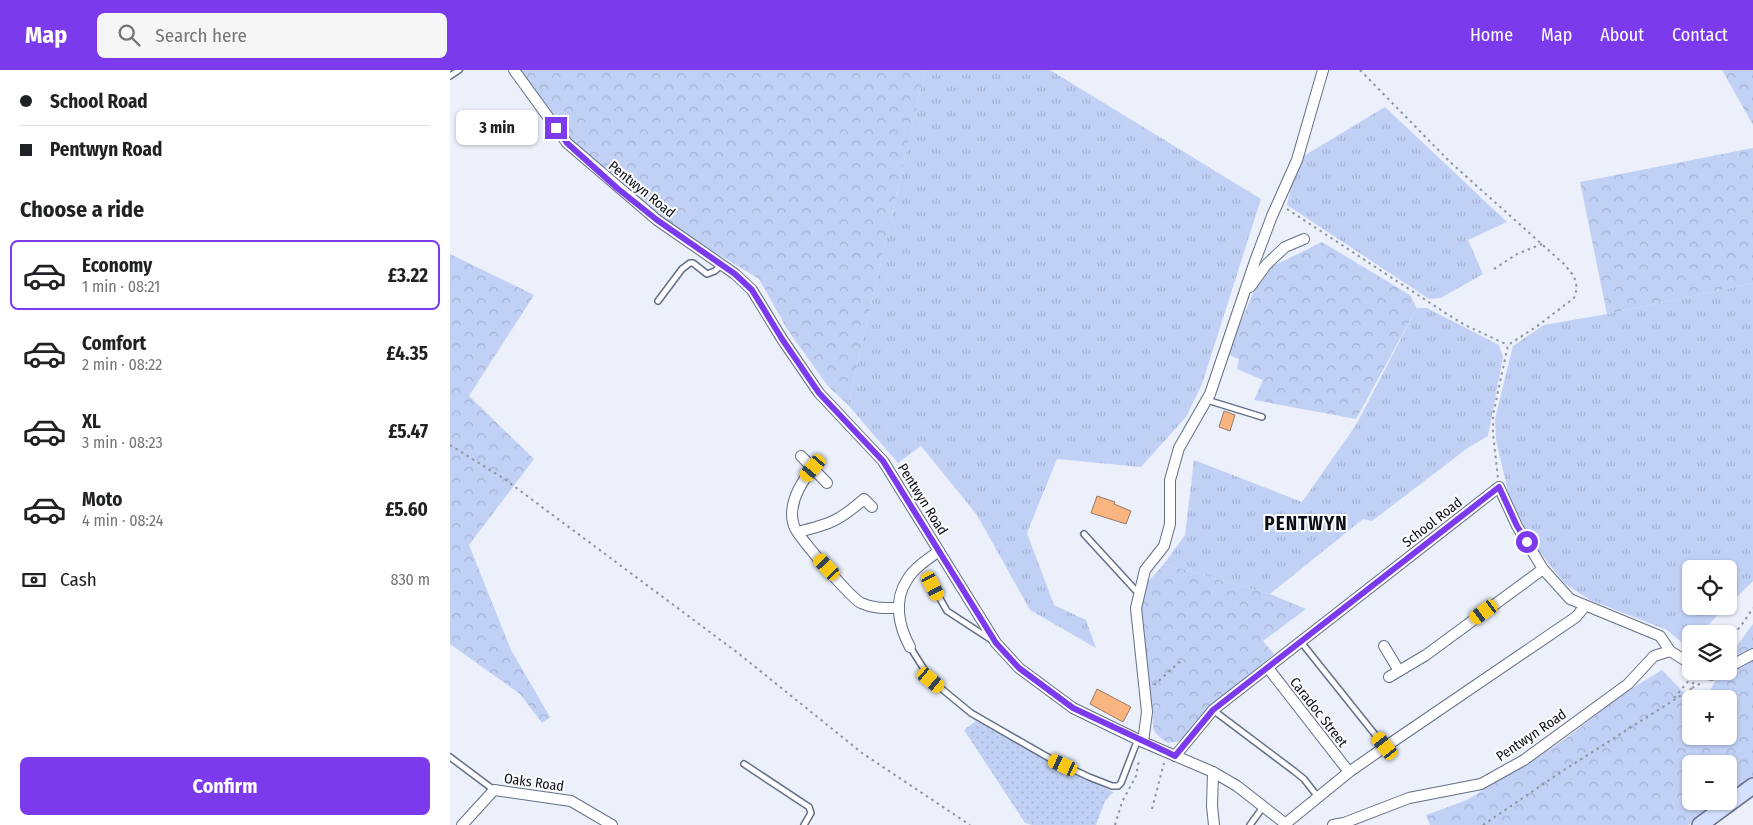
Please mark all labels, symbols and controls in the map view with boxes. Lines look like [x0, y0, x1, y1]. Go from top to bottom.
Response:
search box [97, 13, 447, 58]
text: Map [25, 21, 67, 49]
icon: search [115, 21, 143, 49]
text: Search here [155, 24, 247, 47]
text: Home [1470, 24, 1513, 46]
text: Map [1541, 24, 1572, 46]
text: About [1600, 24, 1644, 46]
text: Contact [1672, 24, 1728, 46]
text: School Road [50, 90, 148, 113]
callout: 3 min [456, 110, 538, 146]
route end [545, 117, 567, 139]
text: 3 min [479, 118, 515, 137]
text: Pentwyn Road [50, 138, 162, 161]
street label: Pentwyn Road [605, 157, 678, 221]
text: Choose a ride [20, 196, 144, 223]
icon: car [22, 253, 67, 298]
text: Economy [82, 254, 152, 277]
text: £3.22 [388, 264, 428, 287]
text: 1 min · 08:21 [82, 277, 160, 296]
icon: car [22, 331, 67, 376]
text: Comfort [82, 332, 146, 355]
text: £4.35 [386, 342, 428, 365]
text: 2 min · 08:22 [82, 355, 162, 374]
icon: car [22, 409, 67, 454]
text: XL [82, 410, 101, 433]
text: £5.47 [388, 420, 428, 443]
text: 3 min · 08:23 [82, 433, 163, 452]
car [797, 452, 828, 484]
street label: Pentwyn Road [894, 460, 951, 538]
icon: car [22, 487, 67, 532]
text: Moto [82, 488, 122, 511]
street label: School Road [1399, 494, 1466, 551]
text: £5.60 [385, 498, 428, 521]
text: 4 min · 08:24 [82, 511, 163, 530]
district label: PENTWYN [1264, 512, 1348, 535]
route start [1516, 531, 1538, 553]
car [811, 551, 842, 583]
map controls [1682, 560, 1737, 810]
button: locate [1682, 560, 1737, 615]
icon: cash [20, 566, 48, 594]
text: Cash [60, 568, 97, 591]
car [919, 569, 946, 603]
text: 830 m [390, 570, 430, 589]
car [1467, 597, 1500, 627]
button: layers [1682, 625, 1737, 680]
car [914, 665, 947, 695]
street label: Caradoc Street [1286, 674, 1351, 751]
button: + [1682, 690, 1737, 745]
street label: Pentwyn Road [1493, 706, 1570, 765]
car [1369, 730, 1400, 762]
car [1046, 752, 1079, 778]
button: − [1682, 755, 1737, 810]
button: Confirm [20, 757, 430, 815]
street label: Oaks Road [503, 770, 565, 795]

